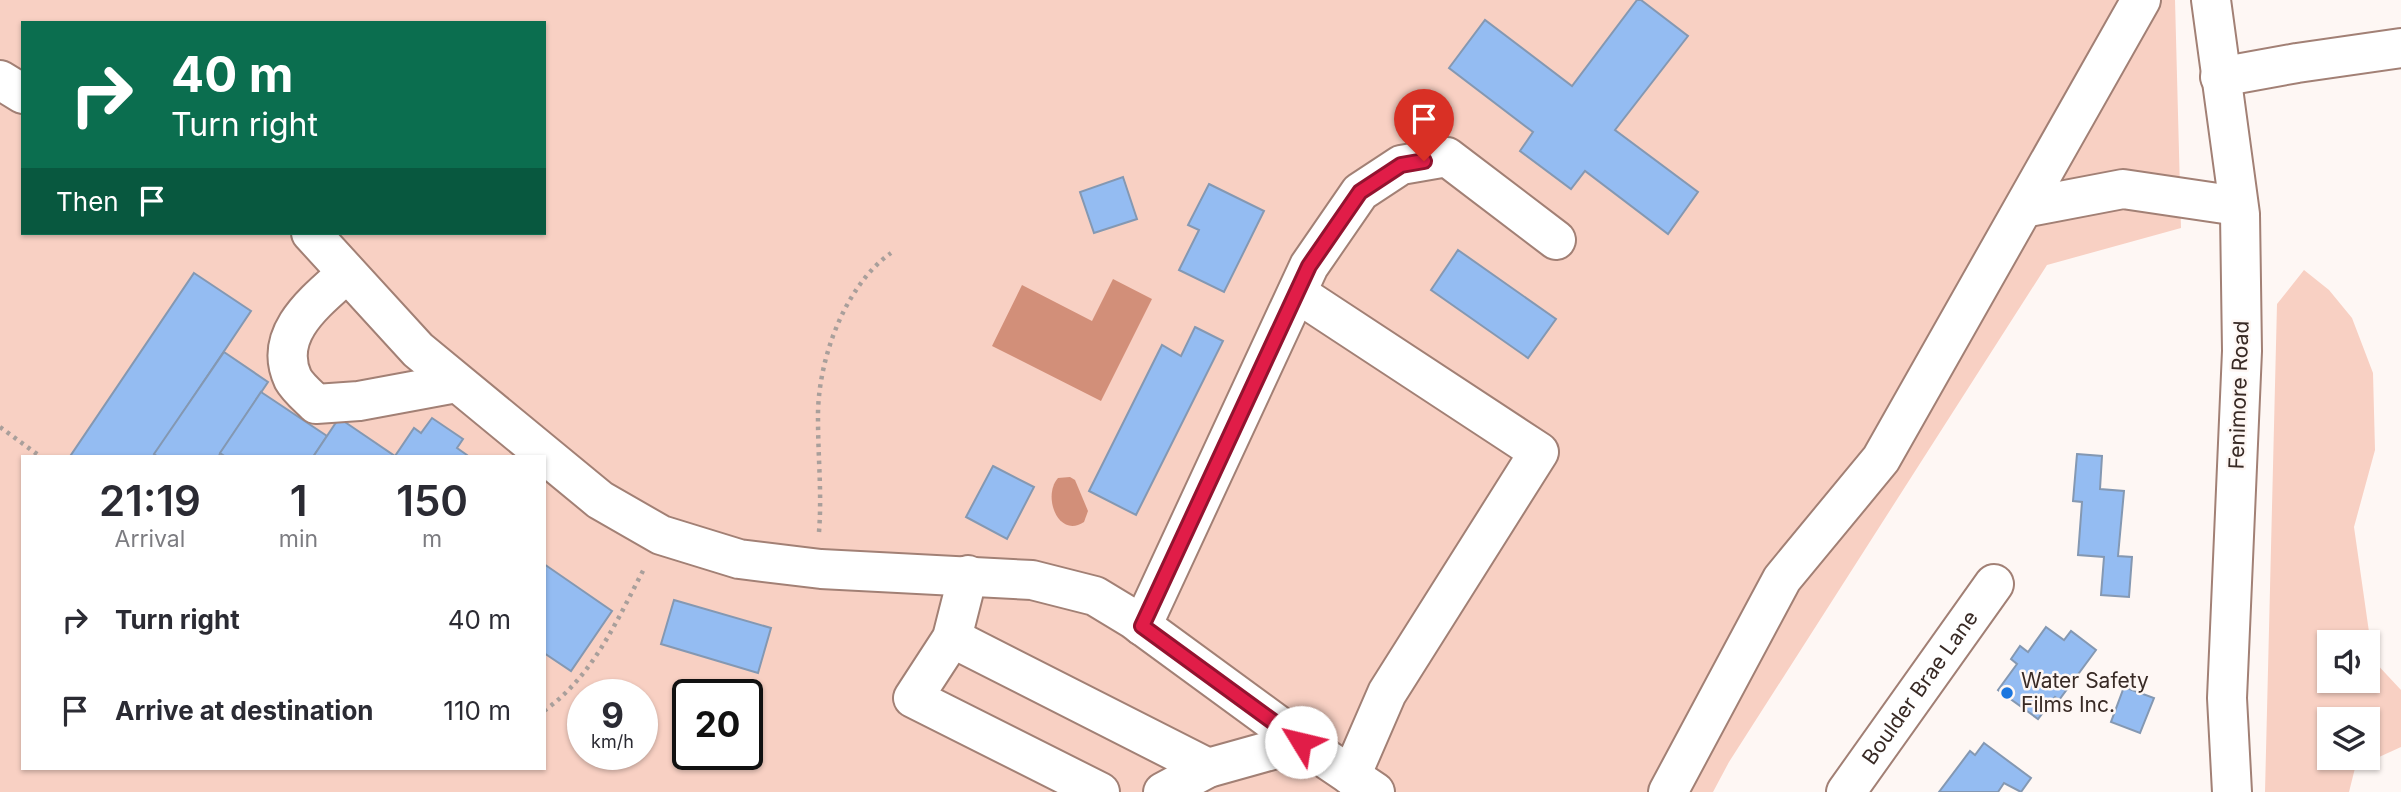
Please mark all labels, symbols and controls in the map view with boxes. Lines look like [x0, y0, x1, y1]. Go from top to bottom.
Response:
text: 40 m [171, 45, 294, 104]
icon: right [56, 49, 147, 140]
pin [1394, 89, 1454, 161]
icon: arrive [1405, 100, 1443, 138]
text: Turn right [171, 105, 318, 144]
icon: arrive [133, 182, 171, 220]
text: Then [56, 186, 119, 217]
street label: Fenimore Road [2223, 320, 2254, 470]
text: 21:19 [99, 475, 201, 526]
text: 1 [290, 475, 307, 526]
text: 150 [396, 475, 468, 526]
text: Arrival [115, 525, 185, 553]
text: min [279, 525, 318, 553]
text: m [422, 525, 442, 553]
icon: right [56, 601, 94, 639]
text: Turn right [115, 604, 240, 635]
text: 40 m [448, 604, 511, 635]
street label: Boulder Brae Lane [1857, 606, 1983, 769]
map controls [2317, 630, 2380, 770]
button: sound [2317, 630, 2380, 693]
place label: Water Safety Films Inc. [2021, 668, 2149, 717]
speed limit sign: 20 [672, 679, 763, 770]
marker: Water Safety Films Inc. [1999, 685, 2015, 701]
icon: arrive [56, 692, 94, 730]
text: 9 [601, 694, 624, 736]
text: Arrive at destination [115, 695, 374, 726]
text: 110 m [443, 695, 511, 726]
position arrow [1264, 705, 1338, 779]
button: layers [2317, 707, 2380, 770]
text: km/h [591, 731, 634, 752]

